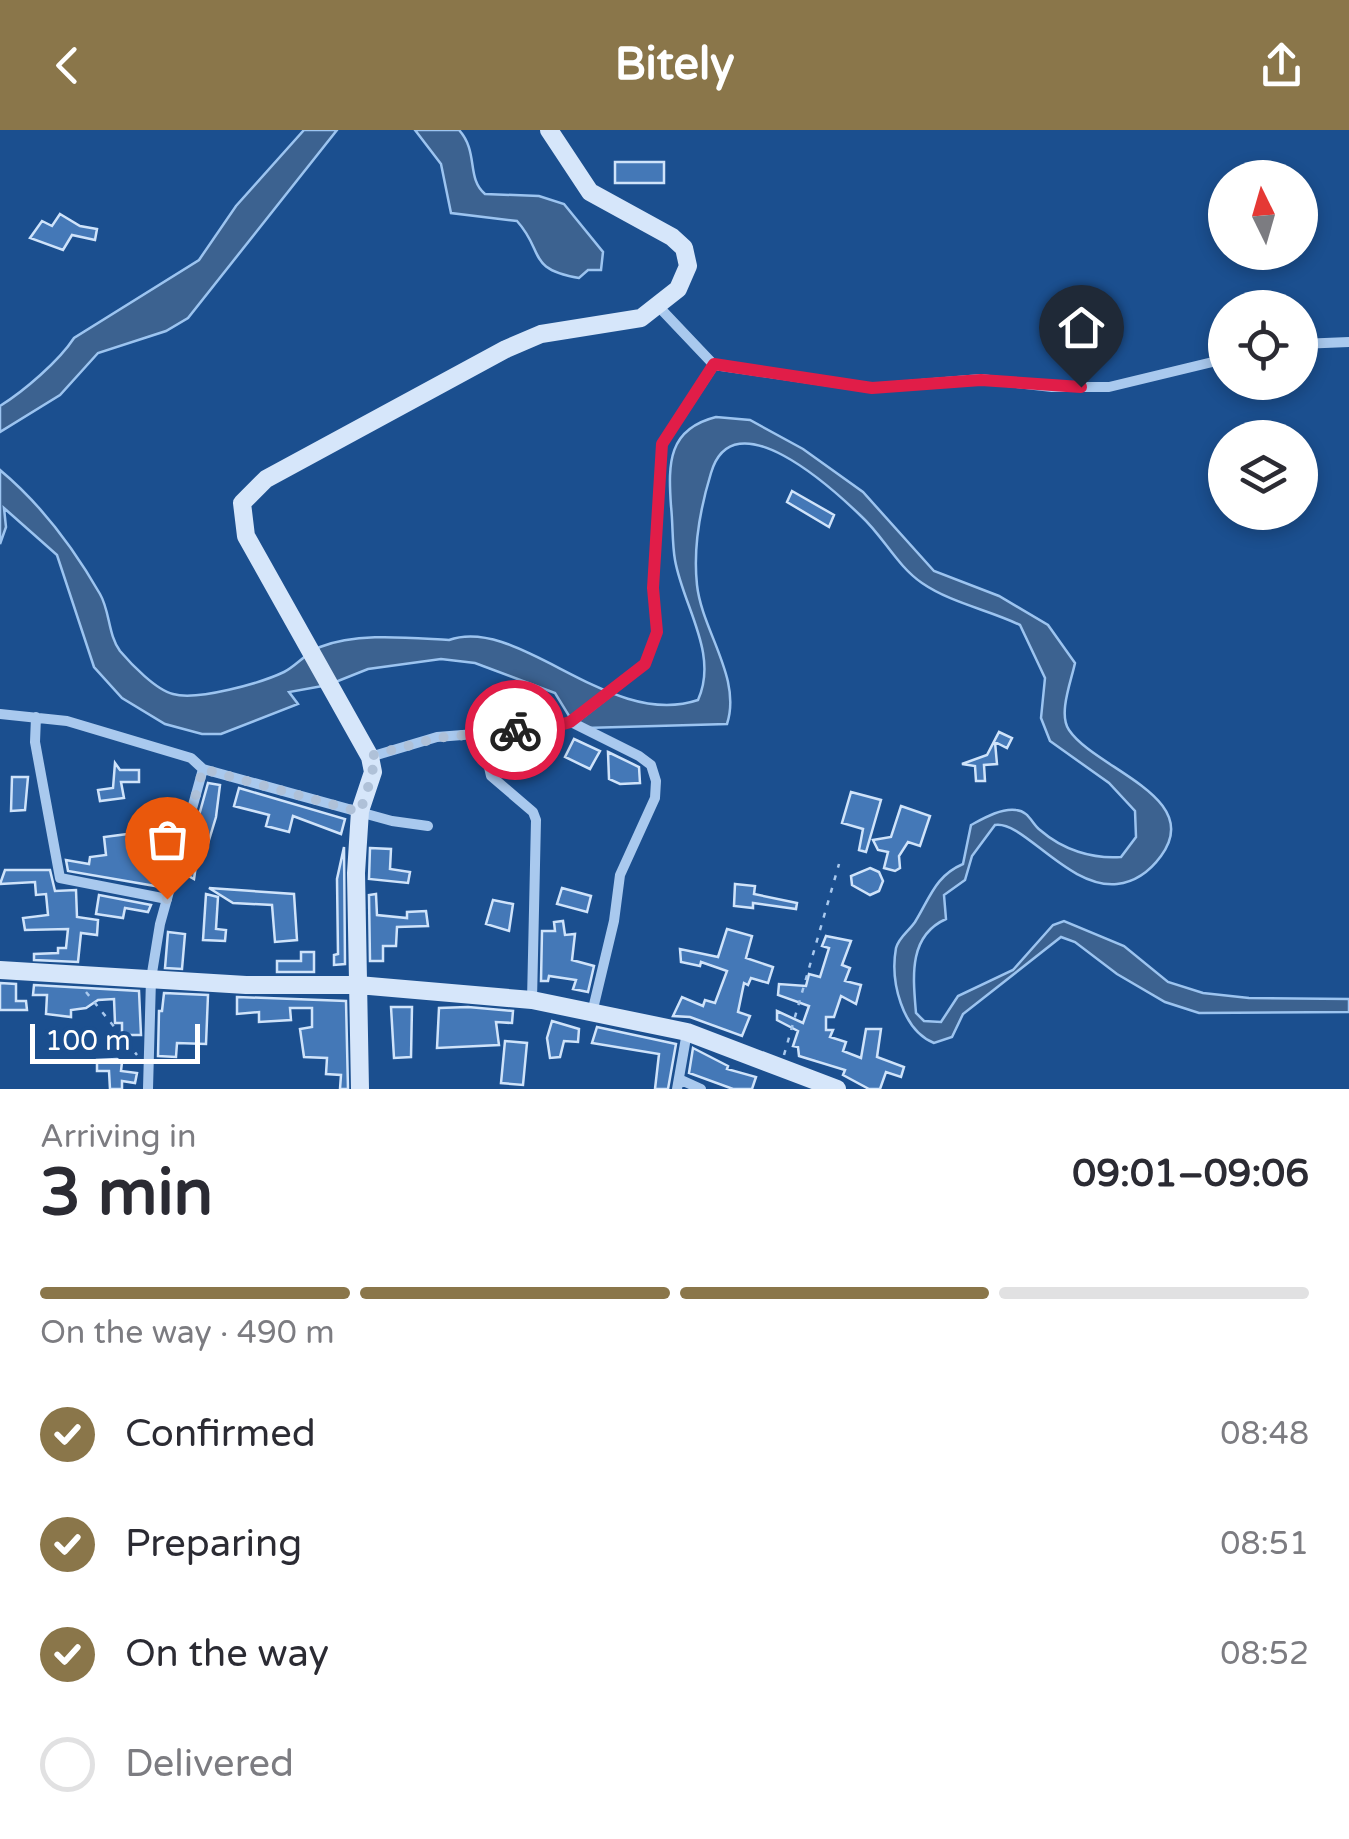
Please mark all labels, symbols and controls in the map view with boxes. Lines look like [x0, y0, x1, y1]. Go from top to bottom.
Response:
icon: back [40, 38, 95, 93]
text: Bitely [615, 38, 734, 92]
icon: share [1254, 38, 1309, 93]
north arrow [1208, 160, 1318, 270]
map controls [1208, 160, 1318, 530]
pin [1039, 285, 1124, 388]
button: locate [1208, 290, 1318, 400]
icon: home [1054, 300, 1109, 355]
button: layers [1208, 420, 1318, 530]
courier [465, 680, 565, 780]
icon: bike [488, 703, 543, 758]
pin [125, 797, 210, 900]
icon: bag [140, 812, 195, 867]
scale bar [30, 1019, 200, 1064]
text: 100 m [45, 1024, 131, 1058]
text: Arriving in [40, 1118, 197, 1156]
text: 09:01–09:06 [1072, 1151, 1309, 1197]
text: 3 min [40, 1154, 213, 1233]
text: On the way · 490 m [40, 1314, 335, 1352]
icon: check [40, 1407, 95, 1462]
text: Confirmed [125, 1411, 316, 1457]
text: 08:48 [1220, 1415, 1309, 1453]
icon: check [40, 1517, 95, 1572]
text: Preparing [125, 1521, 302, 1567]
text: 08:51 [1220, 1525, 1309, 1563]
icon: check [40, 1627, 95, 1682]
text: On the way [125, 1631, 329, 1677]
text: 08:52 [1220, 1635, 1309, 1673]
text: Delivered [125, 1741, 294, 1787]

